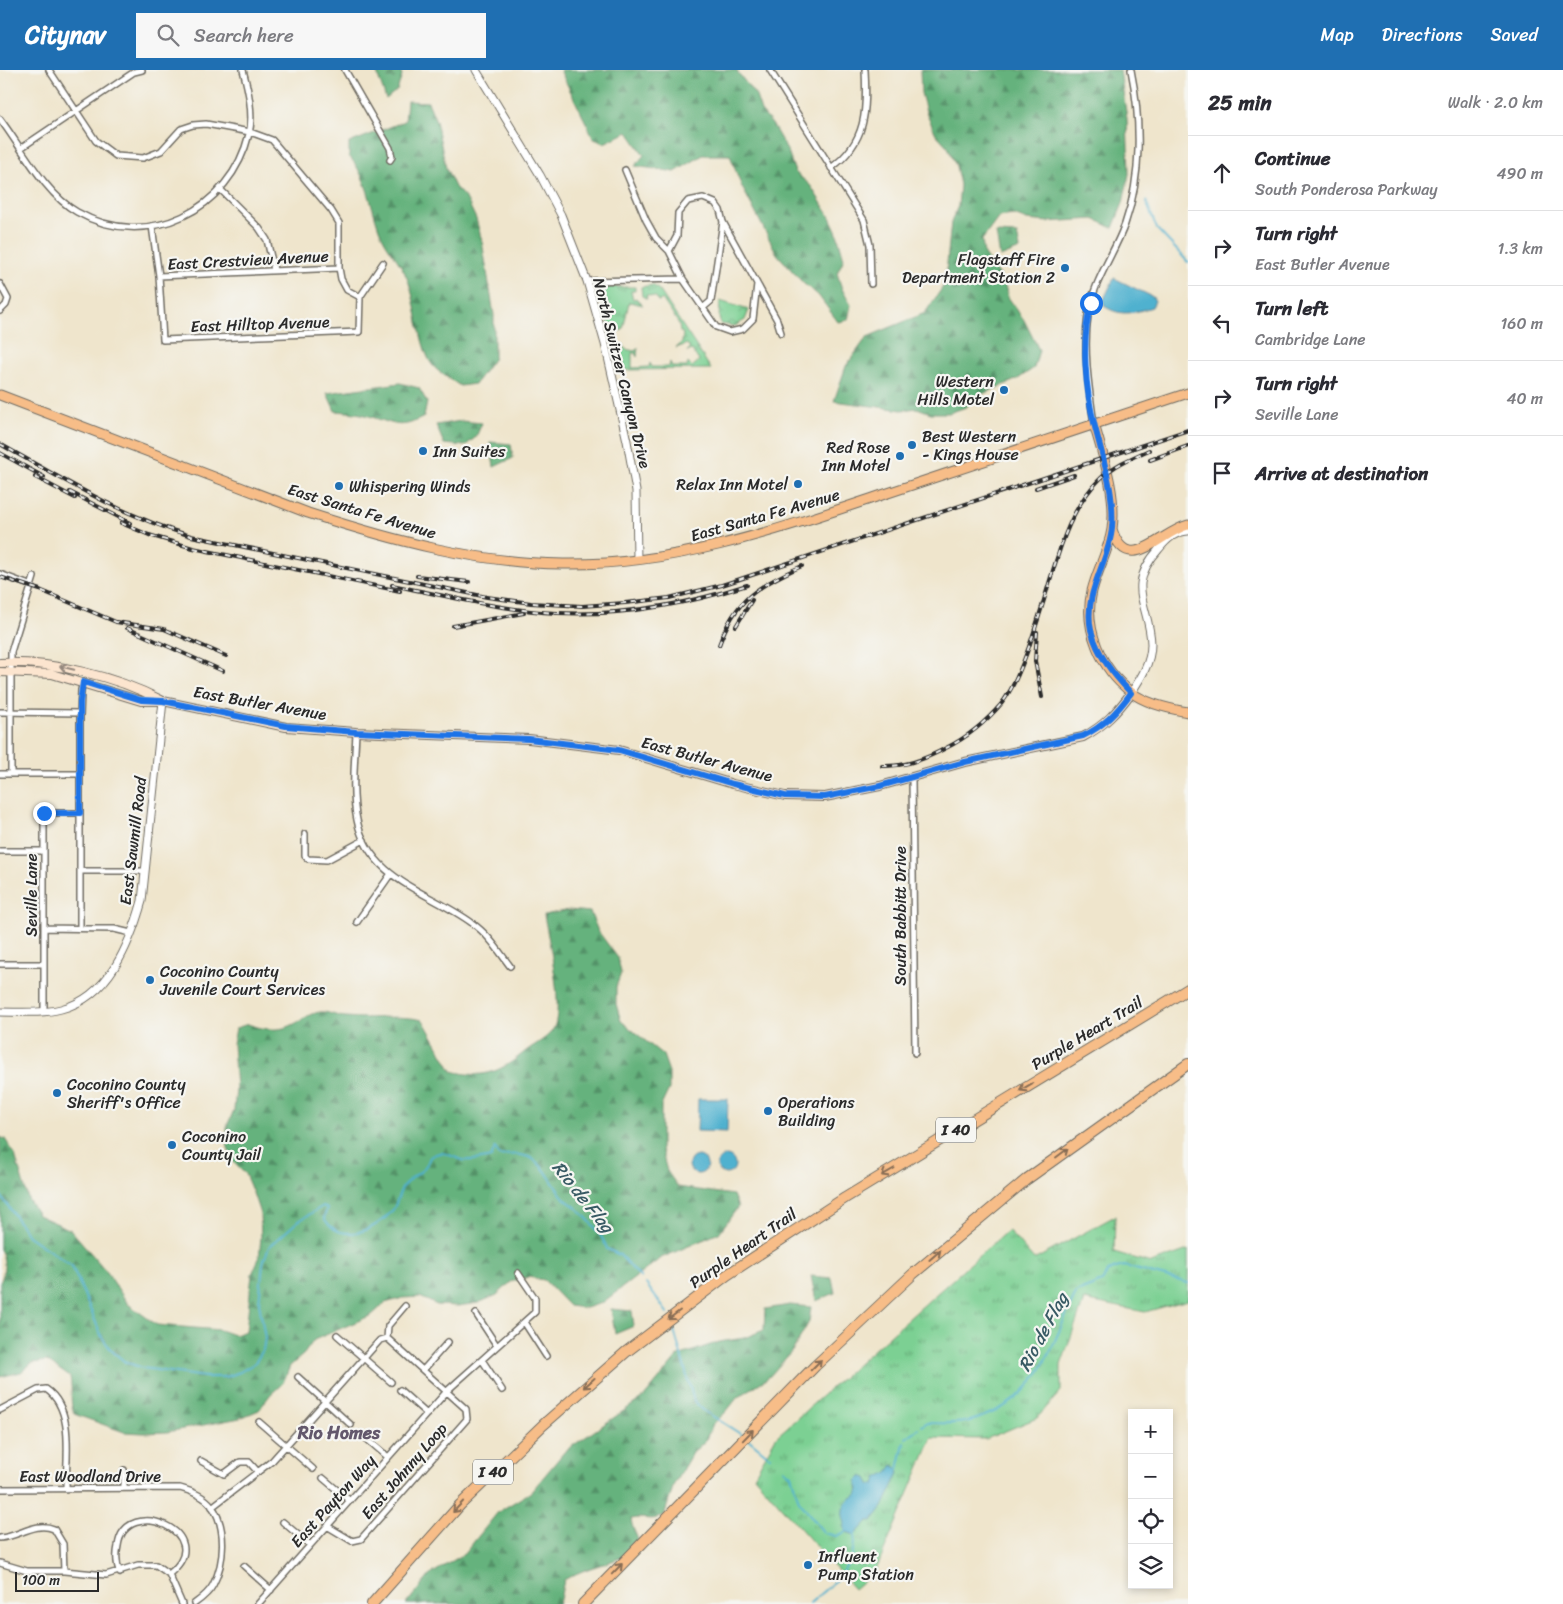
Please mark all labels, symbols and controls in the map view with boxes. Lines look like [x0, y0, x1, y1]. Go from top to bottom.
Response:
search box [136, 13, 486, 58]
text: Citynav [25, 14, 106, 56]
text: Search here [194, 19, 294, 52]
text: Map [1321, 19, 1354, 51]
text: Directions [1382, 19, 1463, 51]
text: Saved [1491, 19, 1538, 51]
icon: search [154, 21, 182, 49]
text: 25 min [1208, 84, 1272, 122]
text: Walk · 2.0 km [1448, 88, 1543, 117]
text: Continue [1255, 142, 1331, 175]
icon: ahead [1208, 159, 1236, 187]
text: 490 m [1497, 159, 1543, 188]
text: South Ponderosa Parkway [1255, 175, 1438, 204]
text: Turn right [1255, 217, 1337, 250]
icon: right [1208, 234, 1236, 262]
text: 1.3 km [1498, 234, 1543, 263]
street label: East Crestview Avenue [167, 241, 329, 279]
place label: Flagstaff Fire Department Station 2 [902, 245, 1055, 292]
text: East Butler Avenue [1255, 250, 1390, 279]
marker: Flagstaff Fire Department Station 2 [1059, 262, 1071, 274]
street label: North Switzer Canyon Drive [584, 274, 660, 472]
route start [1080, 292, 1103, 315]
text: Turn left [1255, 292, 1328, 325]
street label: East Hilltop Avenue [190, 307, 330, 341]
icon: left [1208, 309, 1236, 337]
text: 160 m [1500, 309, 1543, 338]
text: Cambridge Lane [1255, 325, 1366, 354]
place label: Western Hills Motel [917, 367, 994, 414]
text: Turn right [1255, 367, 1337, 400]
marker: Western Hills Motel [998, 384, 1010, 396]
icon: right [1208, 384, 1236, 412]
text: 40 m [1506, 384, 1543, 413]
text: Seville Lane [1255, 400, 1338, 429]
place label: Best Western - Kings House [922, 422, 1019, 469]
place label: Red Rose Inn Motel [821, 433, 890, 480]
place label: Inn Suites [432, 437, 506, 466]
marker: Best Western - Kings House [906, 439, 918, 451]
marker: Inn Suites [417, 445, 429, 457]
marker: Red Rose Inn Motel [894, 450, 906, 462]
text: Arrive at destination [1255, 457, 1428, 490]
icon: arrive [1208, 459, 1236, 487]
place label: Relax Inn Motel [676, 470, 788, 499]
place label: Whispering Winds [349, 472, 471, 501]
street label: East Santa Fe Avenue [284, 475, 440, 547]
marker: Relax Inn Motel [792, 478, 804, 490]
marker: Whispering Winds [333, 480, 345, 492]
street label: East Santa Fe Avenue [687, 480, 843, 550]
one-way arrow [60, 663, 76, 672]
street label: East Butler Avenue [191, 677, 329, 729]
street label: East Butler Avenue [638, 728, 776, 790]
street label: East Sawmill Road [111, 774, 155, 907]
route end [33, 802, 56, 825]
street label: South Babbitt Drive [886, 846, 915, 986]
street label: Seville Lane [17, 853, 46, 937]
place label: Coconino County Juvenile Court Services [159, 957, 326, 1004]
marker: Coconino County Juvenile Court Services [144, 974, 156, 986]
street label: Purple Heart Trail [1025, 988, 1149, 1078]
place label: Coconino County Sheriff's Office [67, 1070, 187, 1117]
one-way arrow [1020, 1082, 1034, 1092]
marker: Coconino County Sheriff's Office [51, 1087, 63, 1099]
place label: Operations Building [778, 1088, 855, 1135]
marker: Operations Building [762, 1105, 774, 1117]
road number: I 40 [936, 1118, 976, 1142]
place label: Coconino County Jail [182, 1122, 262, 1169]
marker: Coconino County Jail [166, 1139, 178, 1151]
one-way arrow [1055, 1148, 1068, 1159]
water label: Rio de Flag [544, 1154, 624, 1242]
one-way arrow [882, 1168, 896, 1178]
street label: Purple Heart Trail [683, 1200, 803, 1296]
one-way arrow [928, 1250, 941, 1261]
water label: Rio de Flag [1009, 1285, 1078, 1377]
one-way arrow [667, 1310, 681, 1320]
one-way arrow [809, 1360, 821, 1372]
one-way arrow [582, 1377, 595, 1389]
map controls [1128, 1409, 1173, 1589]
button: + [1128, 1409, 1173, 1454]
street label: East Johnny Loop [353, 1415, 455, 1526]
district label: Rio Homes [297, 1417, 381, 1449]
one-way arrow [742, 1429, 754, 1441]
street label: East Payton Way [283, 1447, 384, 1554]
button: − [1128, 1454, 1173, 1499]
road number: I 40 [473, 1460, 513, 1484]
street label: East Woodland Drive [19, 1462, 161, 1491]
button: locate [1128, 1499, 1173, 1544]
one-way arrow [452, 1501, 464, 1514]
place label: Influent Pump Station [817, 1542, 914, 1589]
button: layers [1128, 1544, 1173, 1589]
marker: Influent Pump Station [802, 1559, 814, 1571]
one-way arrow [611, 1562, 623, 1575]
text: 100 m [22, 1568, 60, 1593]
scale bar [15, 1569, 99, 1592]

